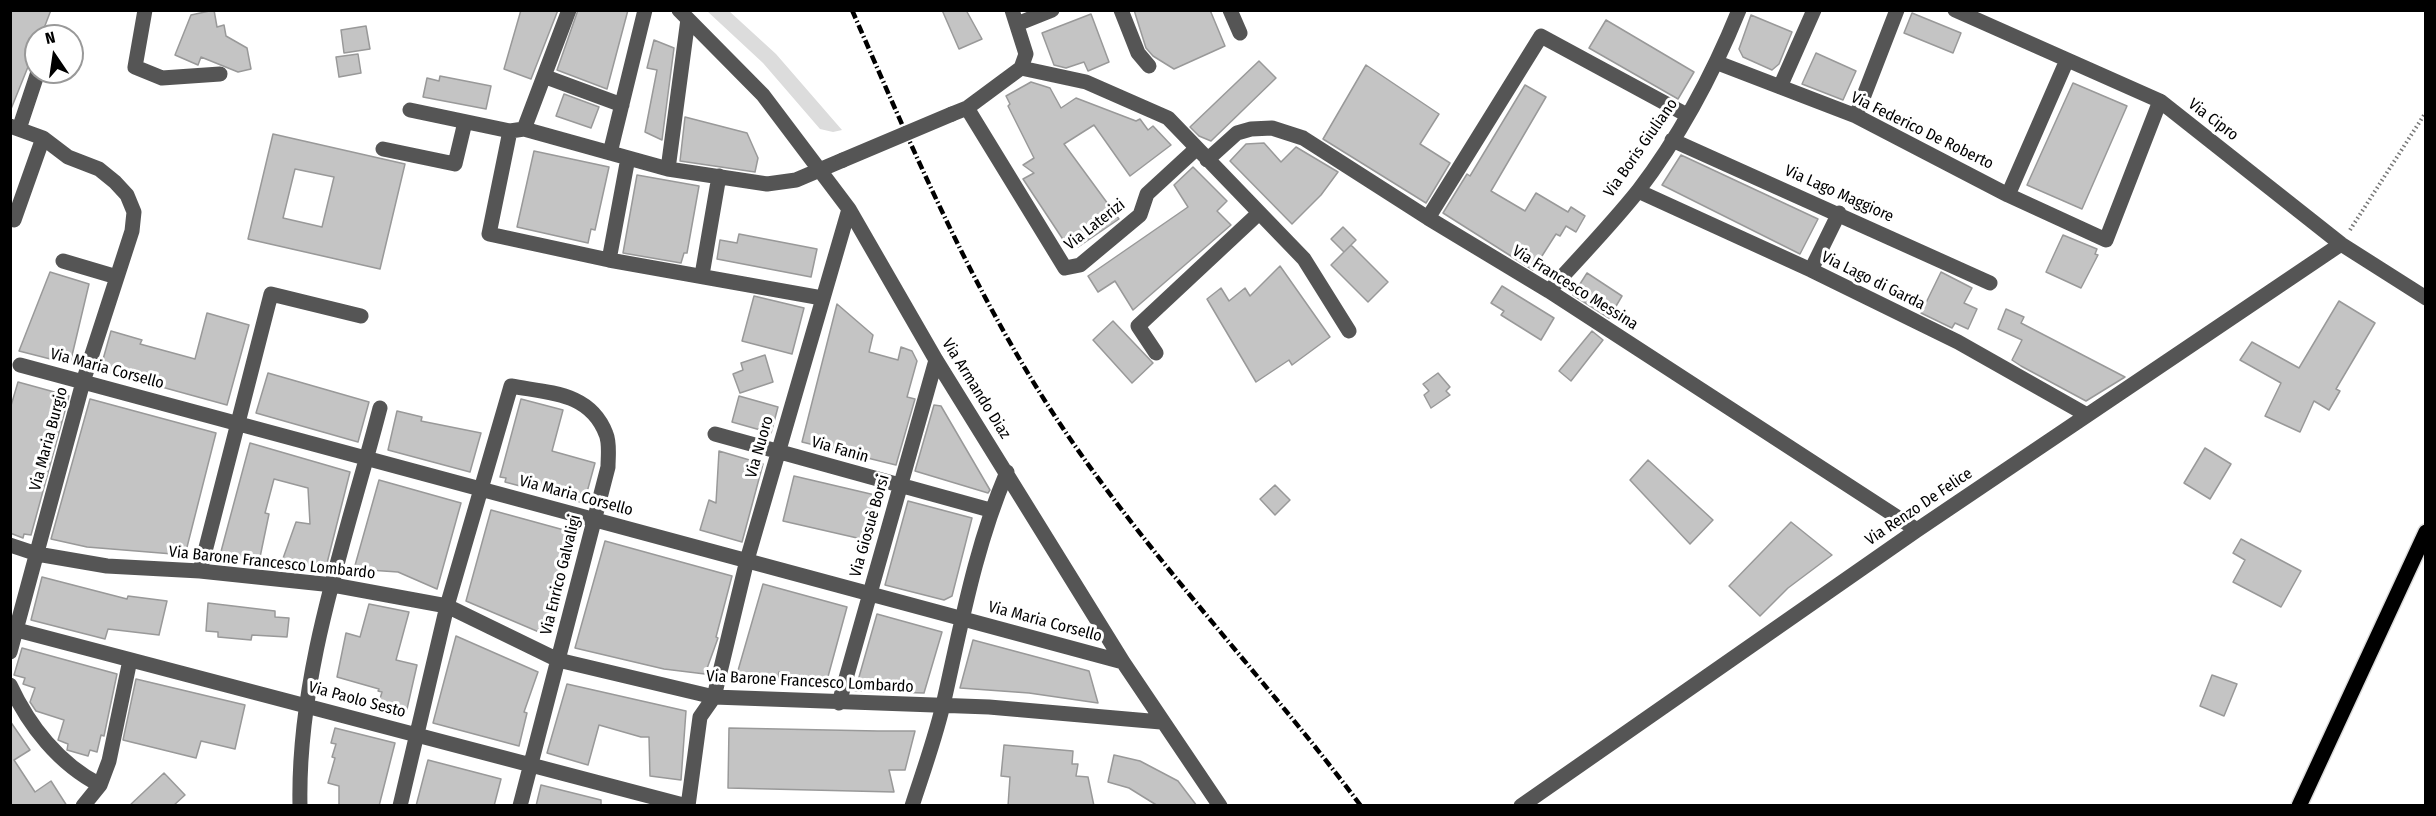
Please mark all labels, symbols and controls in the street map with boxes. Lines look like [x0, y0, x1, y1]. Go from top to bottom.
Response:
north arrow [24, 24, 84, 84]
text: N [43, 28, 57, 48]
street label: Via Federico De Roberto [1848, 88, 1996, 174]
street label: Via Boris Giuliano [1600, 95, 1682, 201]
street label: Via Cipro [2184, 95, 2242, 145]
street label: Via Lago Maggiore [1781, 161, 1897, 227]
street label: Via Laterizi [1061, 195, 1129, 255]
street label: Via Francesco Messina [1509, 242, 1641, 334]
street label: Via Lago di Garda [1818, 248, 1928, 314]
street label: Via Armando Diaz [937, 335, 1015, 443]
street label: Via Maria Corsello [48, 345, 166, 393]
street label: Via Maria Burgio [26, 385, 72, 493]
street label: Via Nuoro [742, 414, 778, 480]
street label: Via Fanin [809, 433, 871, 467]
street label: Via Renzo De Felice [1862, 464, 1976, 550]
street label: Via Maria Corsello [517, 472, 635, 520]
street label: Via Giosuè Borsi [846, 473, 894, 579]
street label: Via Enrico Galvaligi [537, 513, 585, 637]
street label: Via Barone Francesco Lombardo [168, 543, 376, 583]
street label: Via Maria Corsello [986, 598, 1104, 646]
street label: Via Barone Francesco Lombardo [706, 667, 914, 697]
street label: Via Paolo Sesto [306, 678, 408, 722]

